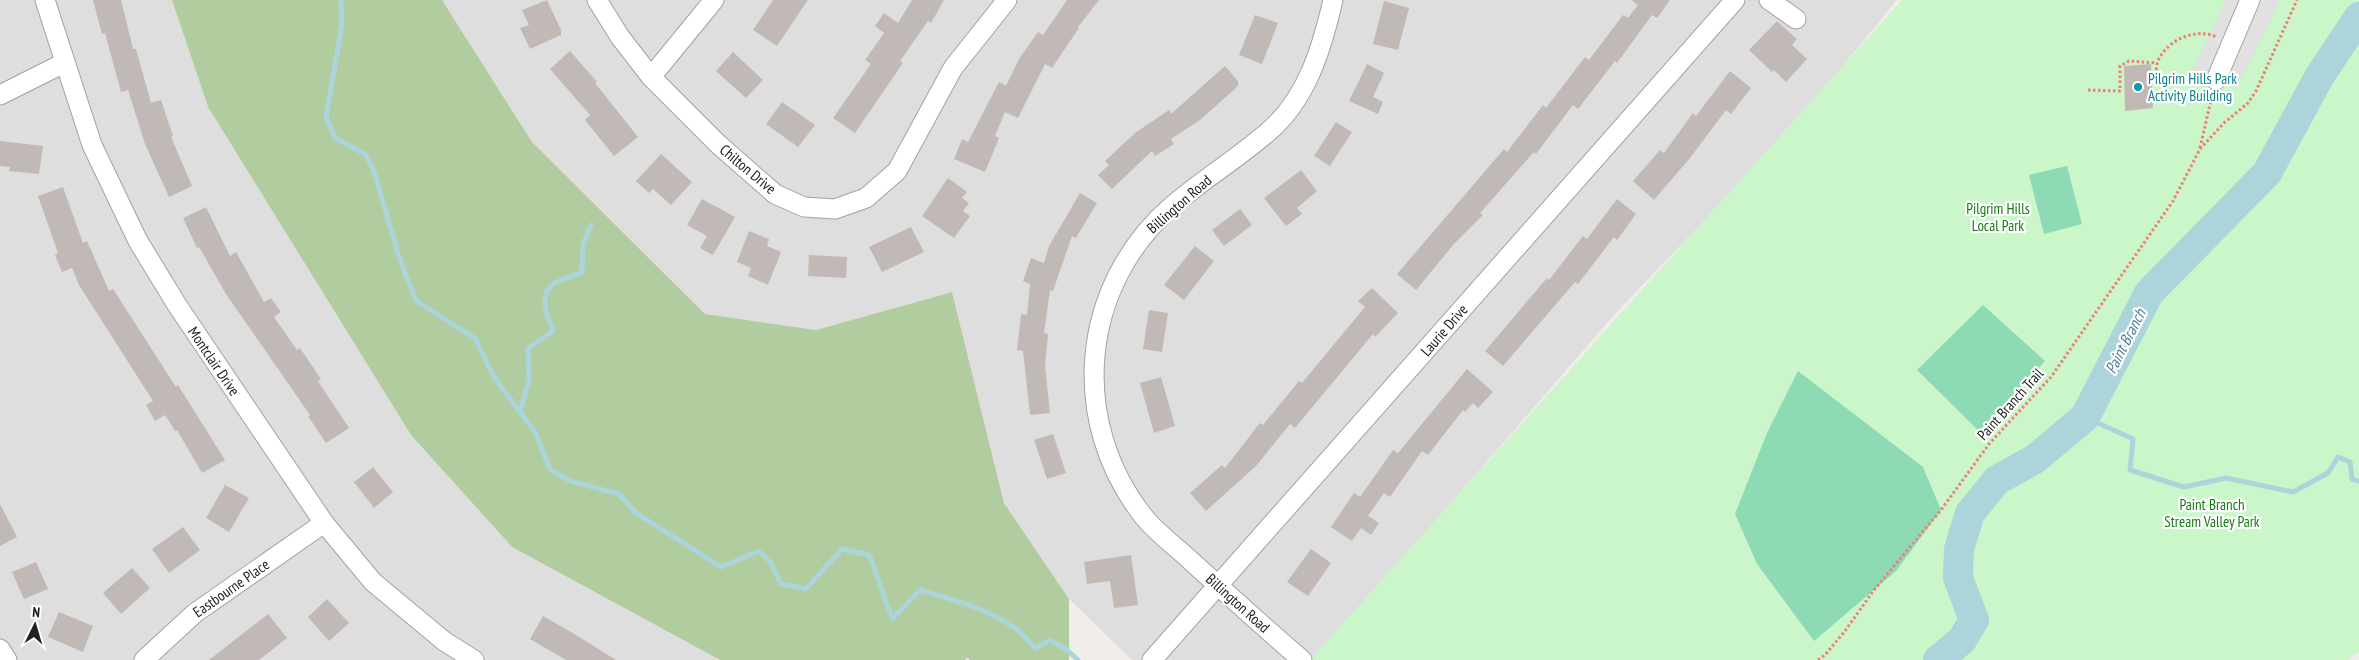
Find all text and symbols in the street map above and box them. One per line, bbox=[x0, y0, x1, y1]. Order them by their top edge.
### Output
place label: Pilgrim Hills Park Activity Building bbox=[2148, 69, 2237, 105]
marker: Pilgrim Hills Park Activity Building bbox=[2132, 81, 2144, 93]
street label: Chilton Drive bbox=[716, 140, 780, 198]
street label: Billington Road bbox=[1143, 171, 1215, 237]
park label: Pilgrim Hills Local Park bbox=[1966, 199, 2030, 235]
street label: Laurie Drive bbox=[1416, 300, 1472, 360]
water label: Paint Branch bbox=[2100, 305, 2150, 377]
street label: Montclair Drive bbox=[184, 323, 244, 399]
street label: Paint Branch Trail bbox=[1973, 364, 2048, 444]
park label: Paint Branch Stream Valley Park bbox=[2164, 495, 2260, 531]
street label: Eastbourne Place bbox=[189, 555, 273, 621]
street label: Billington Road bbox=[1202, 569, 1274, 637]
north arrow bbox=[10, 600, 60, 650]
text: N bbox=[32, 603, 41, 621]

